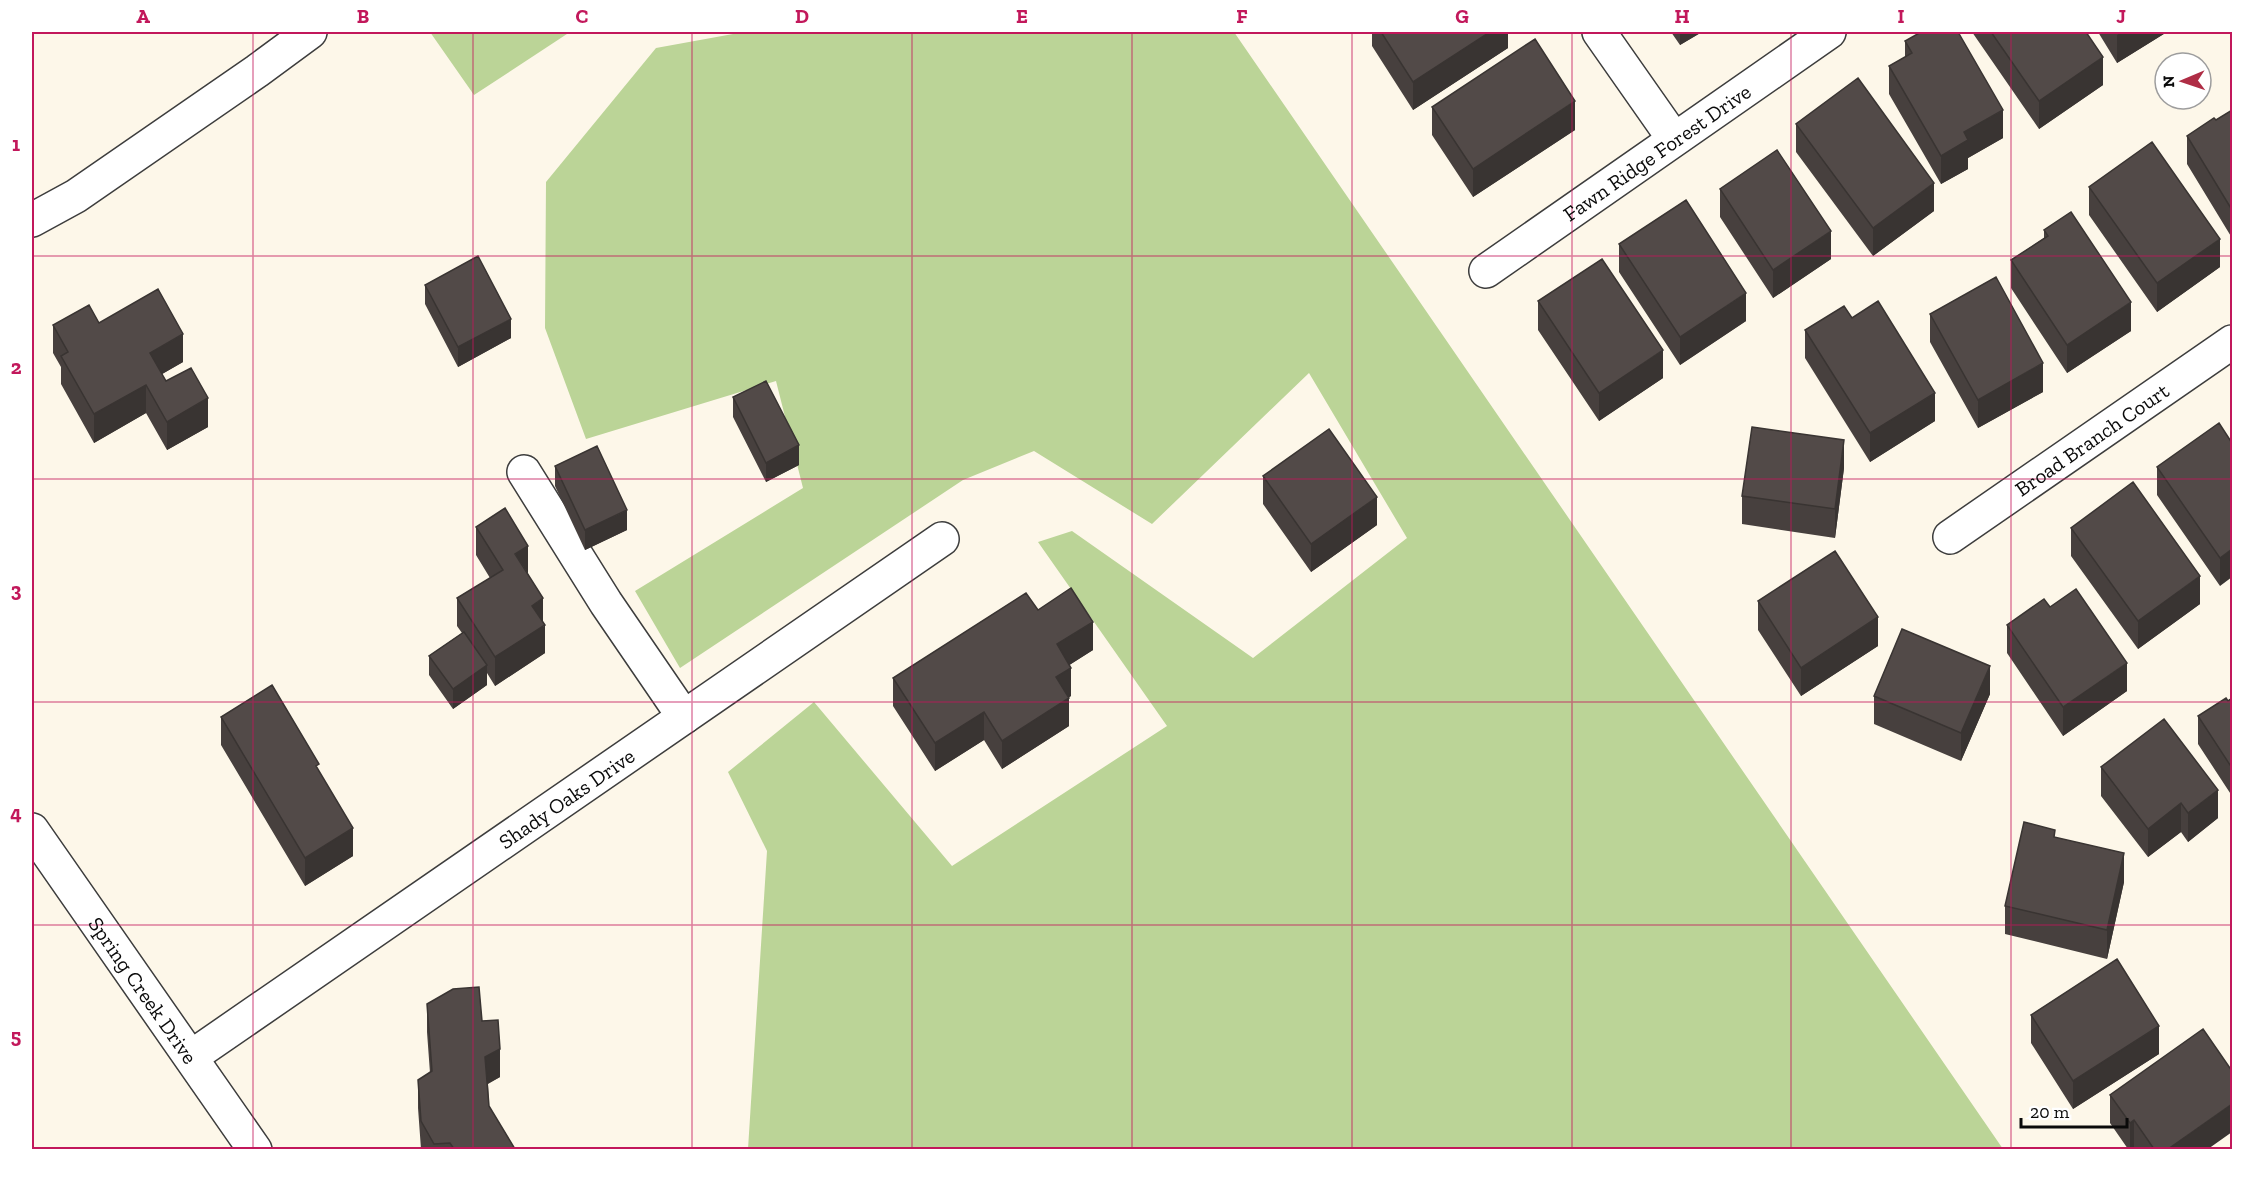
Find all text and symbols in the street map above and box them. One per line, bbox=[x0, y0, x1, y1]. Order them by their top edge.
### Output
text: A bbox=[136, 4, 150, 28]
text: B bbox=[357, 4, 369, 28]
text: C bbox=[576, 4, 589, 28]
text: D bbox=[795, 4, 809, 28]
text: E bbox=[1016, 4, 1028, 28]
text: F bbox=[1236, 4, 1248, 28]
text: G bbox=[1455, 4, 1469, 28]
text: H bbox=[1674, 4, 1690, 28]
text: I bbox=[1897, 4, 1905, 28]
text: J bbox=[2116, 4, 2126, 28]
north arrow bbox=[2153, 51, 2213, 111]
text: N bbox=[2159, 75, 2178, 88]
street label: Fawn Ridge Forest Drive bbox=[1558, 78, 1755, 226]
text: 1 bbox=[12, 132, 20, 156]
text: 2 bbox=[11, 355, 22, 379]
street label: Broad Branch Court bbox=[2010, 377, 2173, 501]
text: 3 bbox=[11, 578, 22, 602]
street label: Shady Oaks Drive bbox=[494, 743, 639, 854]
text: 4 bbox=[10, 801, 22, 825]
street label: Spring Creek Drive bbox=[84, 912, 203, 1068]
text: 5 bbox=[11, 1024, 21, 1048]
scale bar bbox=[2021, 1091, 2128, 1129]
text: 20 m bbox=[2030, 1101, 2070, 1123]

